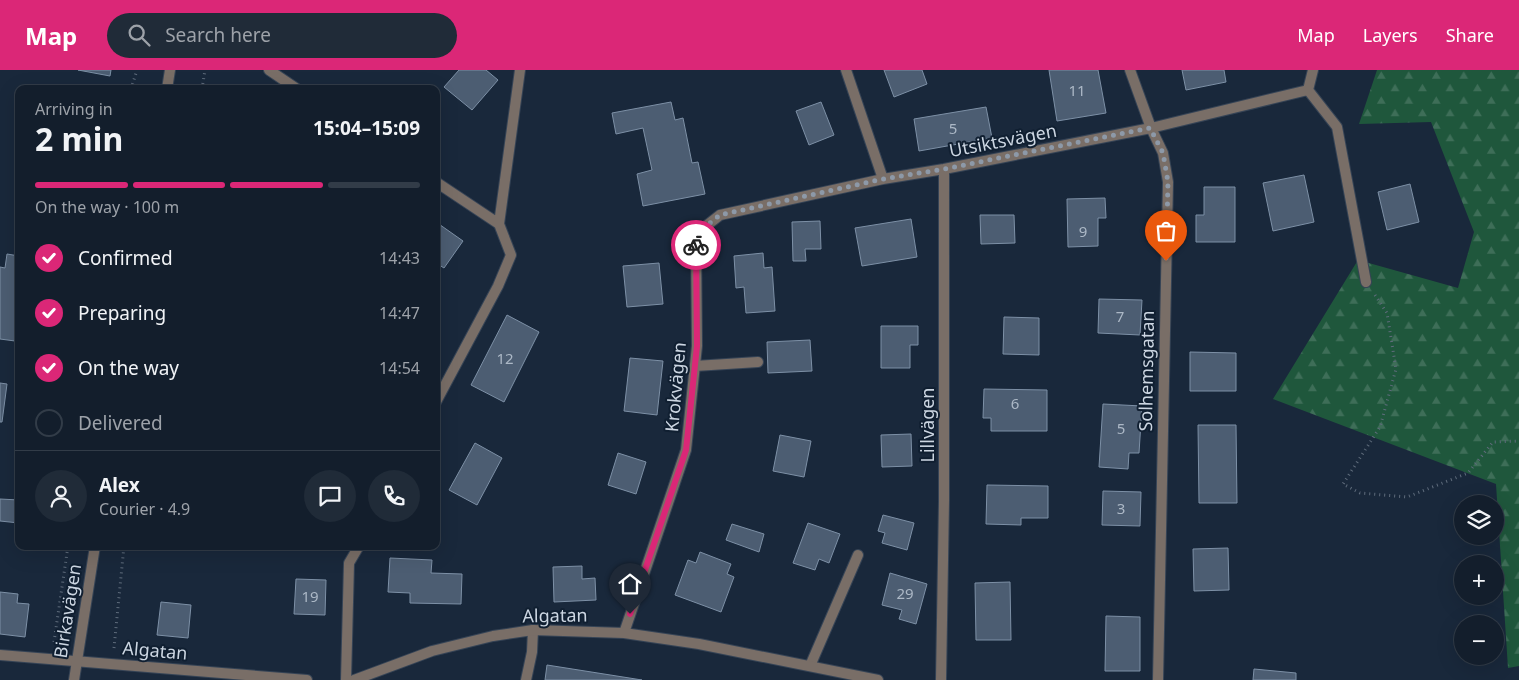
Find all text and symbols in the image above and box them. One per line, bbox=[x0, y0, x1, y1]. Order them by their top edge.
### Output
search box bbox=[107, 13, 457, 58]
text: Map bbox=[25, 19, 77, 52]
icon: search bbox=[125, 21, 153, 49]
text: Search here bbox=[165, 22, 271, 48]
text: Map bbox=[1297, 23, 1335, 47]
text: Layers bbox=[1363, 23, 1418, 47]
text: Share bbox=[1446, 23, 1494, 47]
house number: 11 bbox=[1068, 80, 1086, 100]
text: Arriving in bbox=[35, 98, 113, 120]
text: 15:04–15:09 bbox=[313, 115, 420, 141]
text: 2 min bbox=[35, 117, 123, 160]
street label: Utsiktsvägen bbox=[947, 118, 1059, 162]
house number: 5 bbox=[949, 118, 957, 138]
text: On the way · 100 m bbox=[35, 196, 179, 218]
pin bbox=[1145, 210, 1187, 261]
icon: bag bbox=[1152, 217, 1180, 245]
courier bbox=[671, 220, 721, 270]
house number: 9 bbox=[1079, 221, 1087, 241]
icon: bike bbox=[682, 231, 710, 259]
icon: check bbox=[35, 244, 63, 272]
text: Confirmed bbox=[78, 245, 173, 271]
text: 14:43 bbox=[379, 247, 420, 269]
icon: check bbox=[35, 299, 63, 327]
text: Preparing bbox=[78, 300, 166, 326]
text: 14:47 bbox=[379, 302, 420, 324]
house number: 7 bbox=[1116, 306, 1124, 326]
street label: Solhemsgatan bbox=[1133, 310, 1159, 432]
street label: Krokvägen bbox=[659, 341, 691, 433]
house number: 12 bbox=[496, 348, 514, 368]
icon: check bbox=[35, 354, 63, 382]
text: On the way bbox=[78, 355, 179, 381]
text: 14:54 bbox=[379, 357, 420, 379]
street label: Lillvägen bbox=[915, 388, 939, 462]
house number: 6 bbox=[1011, 393, 1019, 413]
text: Delivered bbox=[78, 410, 163, 436]
house number: 5 bbox=[1117, 418, 1125, 438]
button: person bbox=[35, 470, 87, 522]
button: chat bbox=[304, 470, 356, 522]
button: phone bbox=[368, 470, 420, 522]
text: Alex bbox=[99, 472, 140, 498]
map controls bbox=[1454, 495, 1504, 665]
button: layers bbox=[1454, 495, 1504, 545]
text: Courier · 4.9 bbox=[99, 498, 190, 520]
house number: 3 bbox=[1117, 498, 1125, 518]
button: + bbox=[1454, 555, 1504, 605]
street label: Birkavägen bbox=[48, 562, 86, 660]
pin bbox=[609, 563, 651, 614]
icon: home bbox=[616, 570, 644, 598]
house number: 29 bbox=[896, 583, 914, 603]
house number: 19 bbox=[301, 586, 319, 606]
street label: Algatan bbox=[522, 602, 588, 628]
button: − bbox=[1454, 615, 1504, 665]
street label: Algatan bbox=[122, 635, 189, 665]

